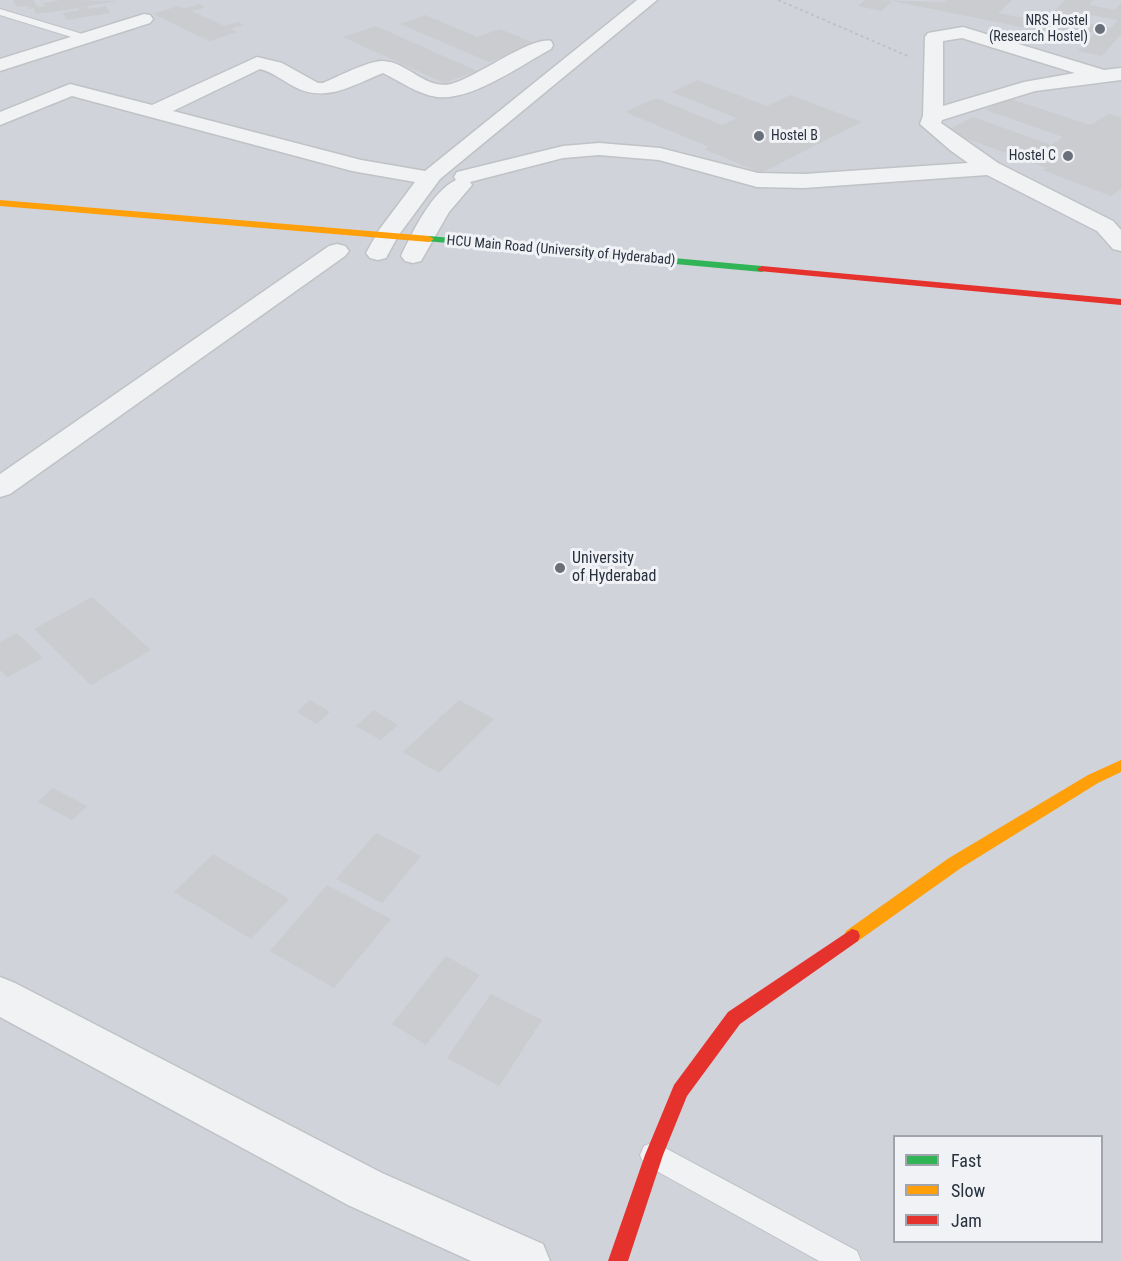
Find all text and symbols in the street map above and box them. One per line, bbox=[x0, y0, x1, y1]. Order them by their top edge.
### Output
place label: NRS Hostel (Research Hostel) bbox=[989, 13, 1088, 46]
marker: NRS Hostel (Research Hostel) bbox=[1093, 22, 1107, 36]
place label: Hostel B bbox=[771, 128, 818, 144]
marker: Hostel B bbox=[752, 129, 766, 143]
place label: Hostel C bbox=[1009, 148, 1056, 164]
marker: Hostel C bbox=[1061, 149, 1075, 163]
street label: HCU Main Road (University of Hyderabad) bbox=[446, 233, 676, 269]
place label: University of Hyderabad bbox=[572, 549, 656, 587]
marker: University of Hyderabad bbox=[553, 561, 567, 575]
legend bbox=[893, 1135, 1103, 1243]
text: Fast bbox=[951, 1150, 982, 1171]
text: Slow bbox=[951, 1180, 985, 1201]
text: Jam bbox=[951, 1210, 982, 1231]

